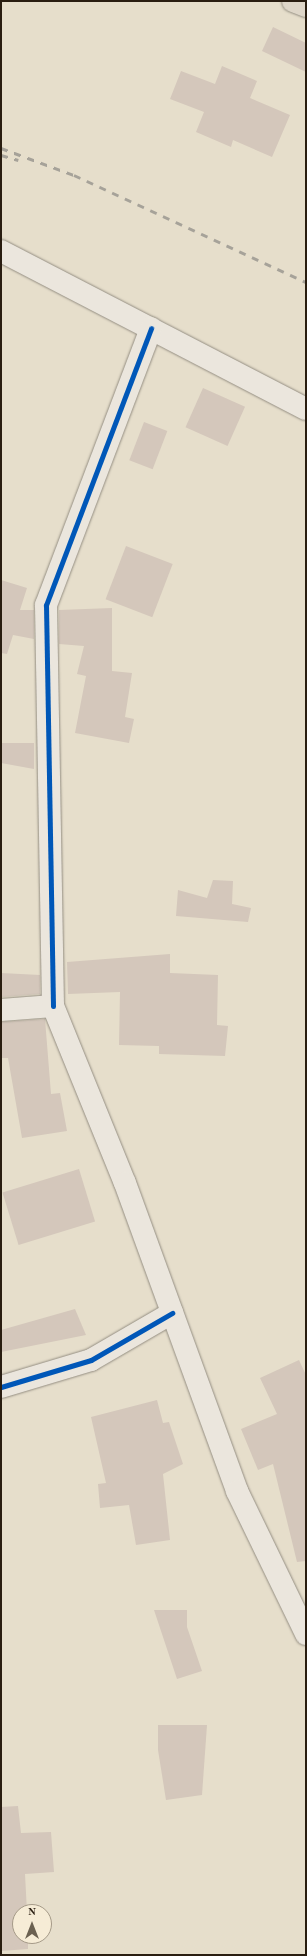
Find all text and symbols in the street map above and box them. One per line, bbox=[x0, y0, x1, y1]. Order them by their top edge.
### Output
north arrow bbox=[12, 1904, 52, 1944]
text: N bbox=[28, 1907, 36, 1918]

